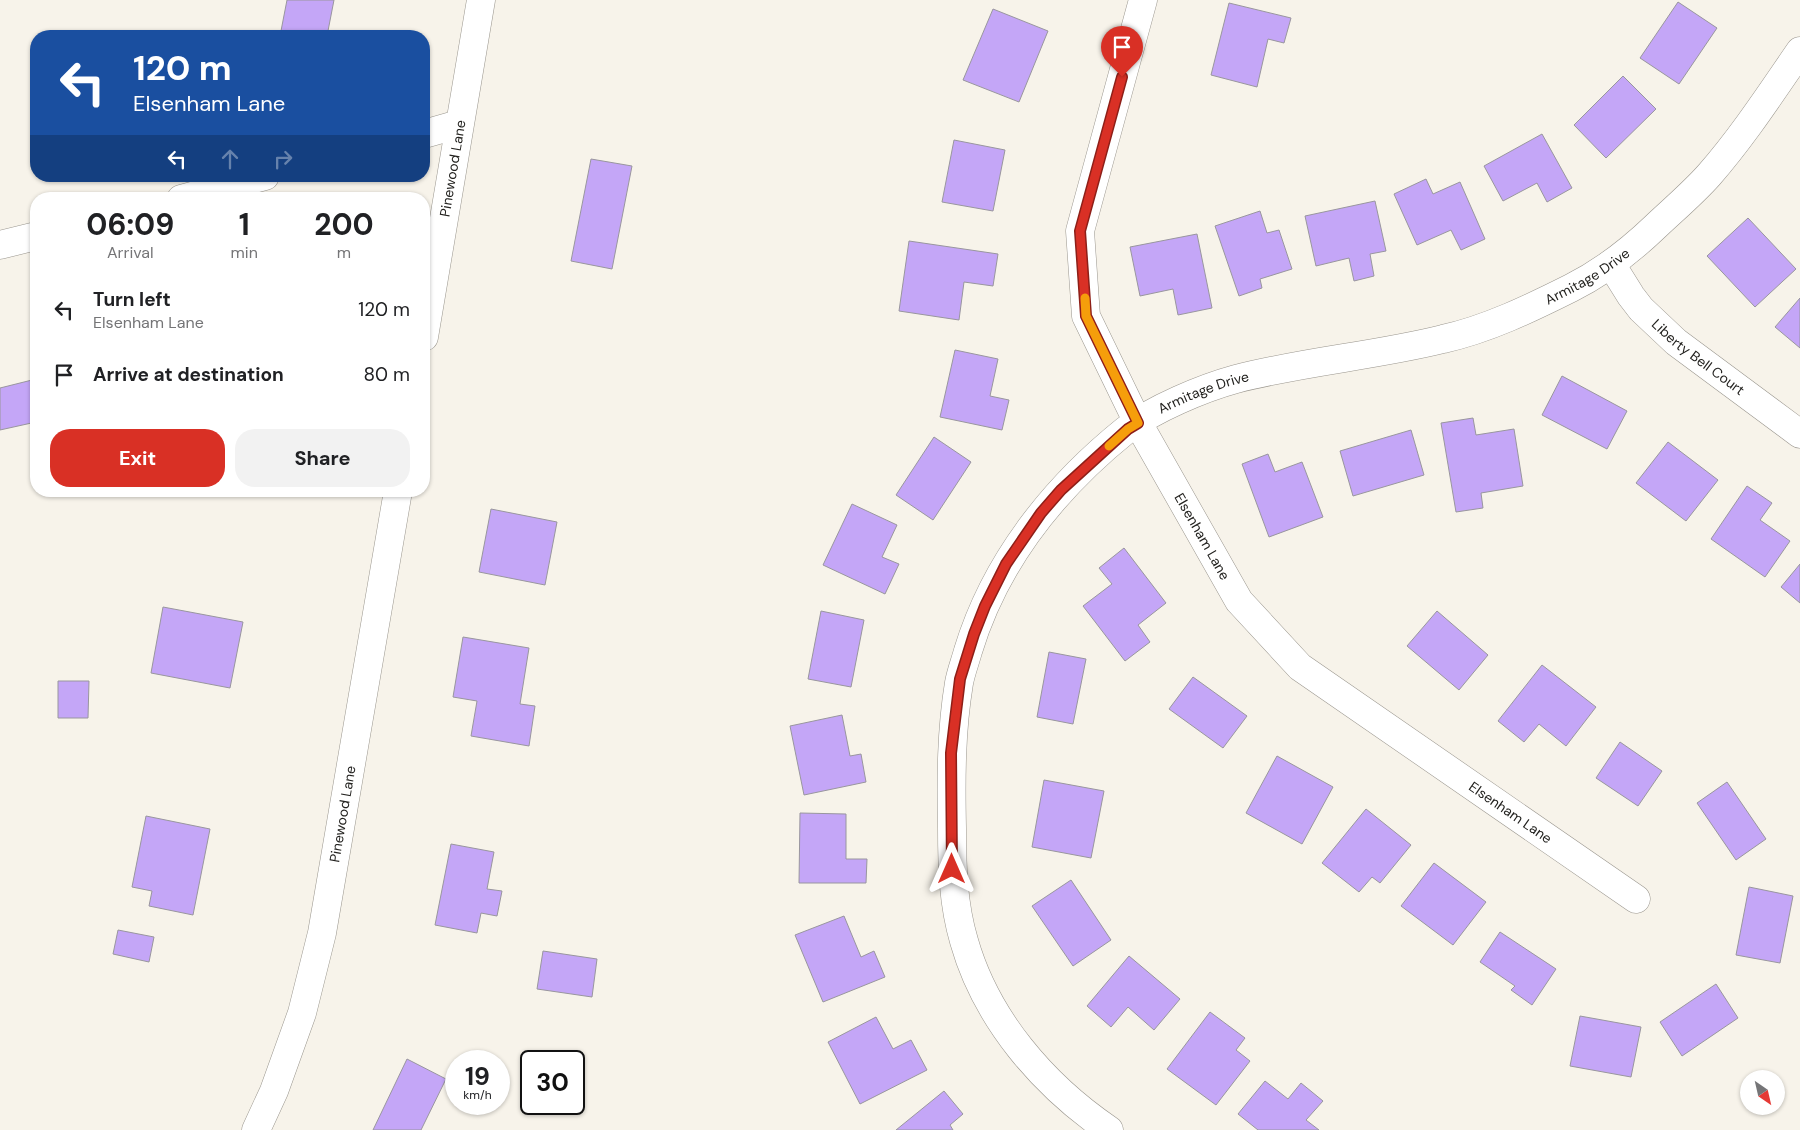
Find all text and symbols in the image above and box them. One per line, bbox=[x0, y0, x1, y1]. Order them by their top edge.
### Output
pin bbox=[1101, 26, 1143, 77]
icon: arrive bbox=[1108, 33, 1136, 61]
text: 120 m bbox=[133, 45, 232, 91]
icon: left bbox=[50, 50, 115, 115]
text: Elsenham Lane bbox=[133, 89, 285, 118]
street label: Pinewood Lane bbox=[435, 119, 470, 218]
icon: left bbox=[163, 145, 191, 173]
icon: ahead bbox=[216, 145, 244, 173]
icon: right bbox=[269, 145, 297, 173]
text: 06:09 bbox=[86, 205, 174, 244]
text: 1 bbox=[239, 205, 250, 244]
text: 200 bbox=[314, 205, 374, 244]
text: Arrival bbox=[107, 242, 154, 263]
text: min bbox=[231, 242, 258, 263]
text: m bbox=[337, 242, 351, 263]
street label: Armitage Drive bbox=[1542, 244, 1633, 309]
text: Turn left bbox=[93, 287, 171, 312]
icon: left bbox=[50, 296, 78, 324]
text: 120 m bbox=[358, 297, 410, 322]
text: Elsenham Lane bbox=[93, 312, 204, 333]
street label: Liberty Bell Court bbox=[1648, 315, 1748, 399]
icon: arrive bbox=[50, 361, 78, 389]
text: Arrive at destination bbox=[93, 362, 284, 387]
text: 80 m bbox=[363, 362, 410, 387]
street label: Armitage Drive bbox=[1155, 367, 1251, 418]
button: Exit bbox=[50, 429, 225, 487]
button: Share bbox=[235, 429, 410, 487]
street label: Elsenham Lane bbox=[1171, 490, 1234, 583]
street label: Pinewood Lane bbox=[325, 764, 360, 864]
street label: Elsenham Lane bbox=[1466, 777, 1556, 847]
position arrow bbox=[925, 842, 977, 894]
speed limit sign: 30 bbox=[520, 1050, 585, 1115]
text: 19 bbox=[465, 1060, 490, 1093]
north arrow bbox=[1740, 1070, 1785, 1115]
map controls bbox=[1740, 1070, 1785, 1115]
text: km/h bbox=[463, 1087, 492, 1103]

